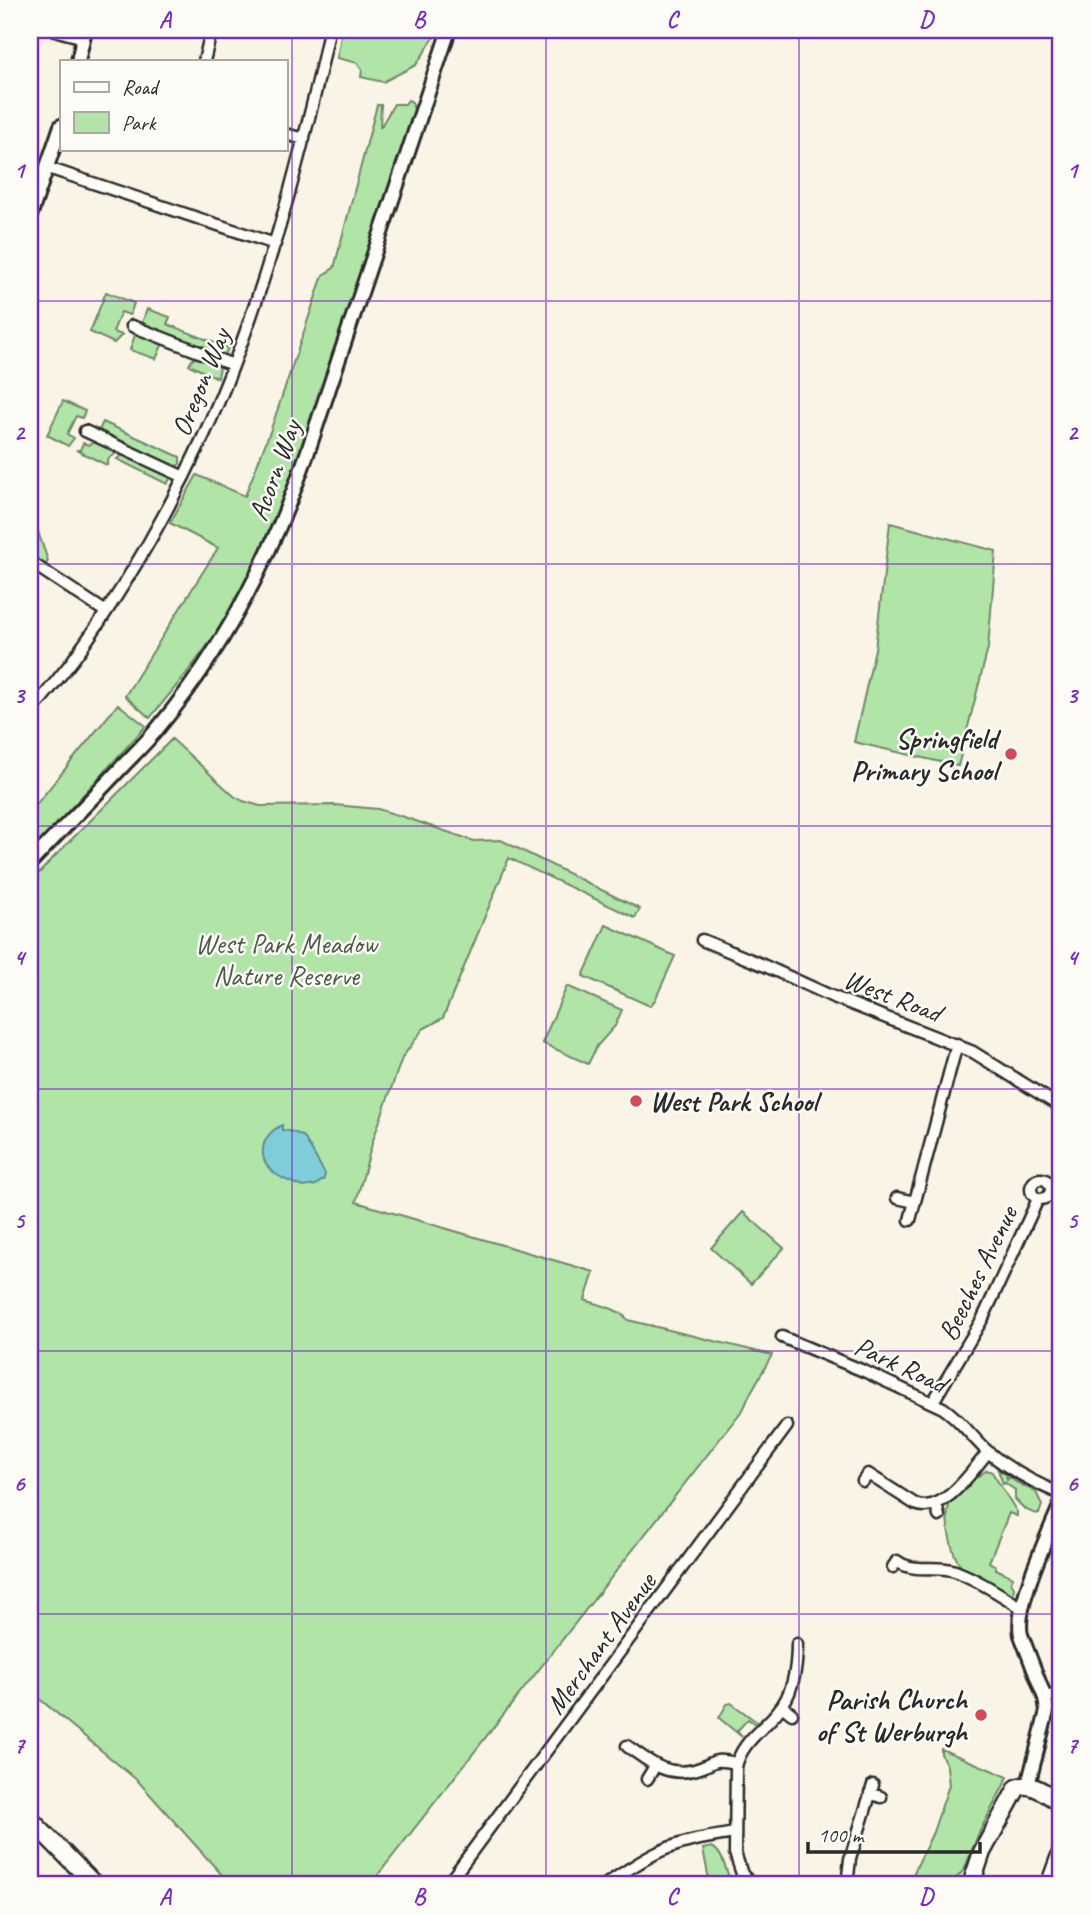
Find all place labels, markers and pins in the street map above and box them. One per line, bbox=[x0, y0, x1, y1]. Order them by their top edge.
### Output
place label: Springfield Primary School bbox=[851, 721, 1003, 788]
marker: Springfield Primary School bbox=[1003, 746, 1019, 762]
place label: West Park School bbox=[650, 1084, 823, 1119]
marker: West Park School bbox=[628, 1093, 644, 1109]
place label: Parish Church of St Werburgh bbox=[816, 1682, 969, 1749]
marker: Parish Church of St Werburgh bbox=[973, 1707, 989, 1723]

